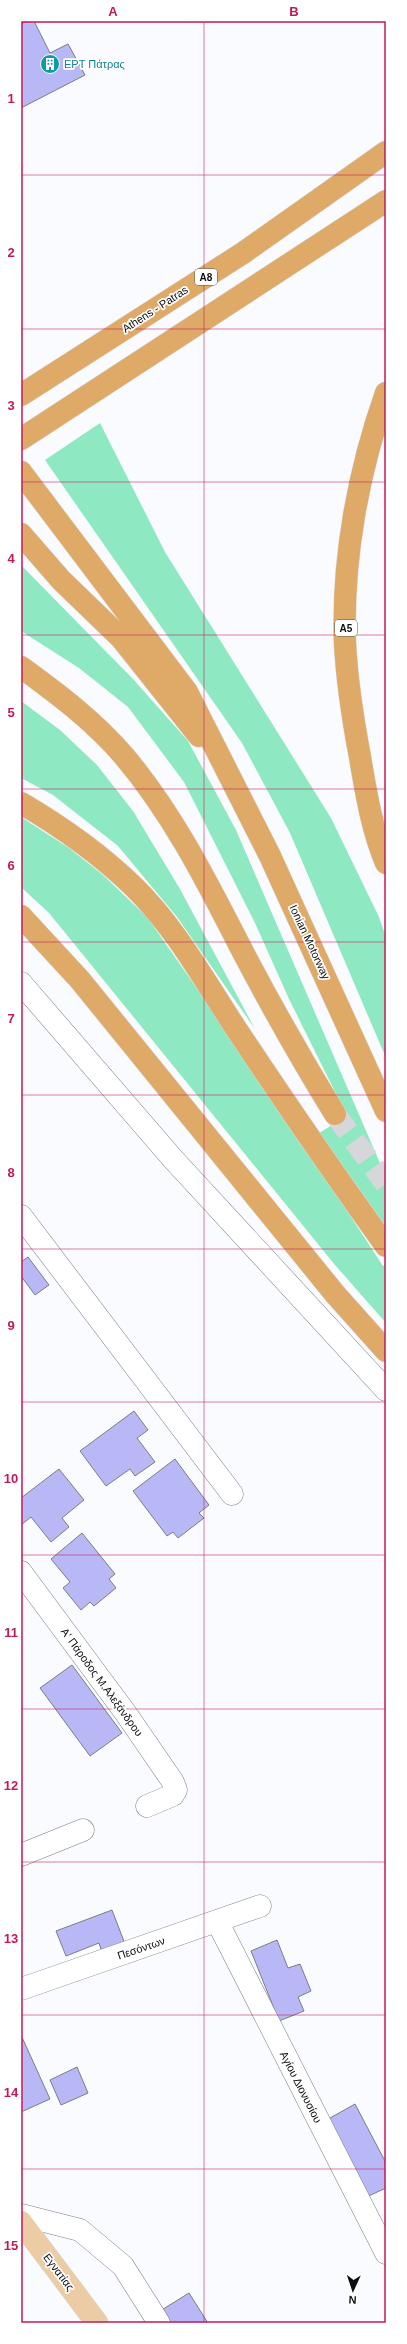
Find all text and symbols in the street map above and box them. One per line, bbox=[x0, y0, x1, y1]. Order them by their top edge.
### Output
text: A bbox=[108, 4, 118, 19]
text: B bbox=[289, 4, 299, 19]
building icon: ΕΡΤ Πάτρας bbox=[39, 53, 61, 75]
place label: ΕΡΤ Πάτρας bbox=[64, 58, 125, 70]
text: 1 bbox=[7, 91, 15, 106]
text: 2 bbox=[7, 245, 15, 260]
road number: Α8 bbox=[195, 269, 217, 285]
street label: Athens - Patras bbox=[120, 283, 190, 335]
text: 3 bbox=[7, 398, 15, 413]
text: 4 bbox=[7, 551, 15, 566]
road number: Α5 bbox=[335, 620, 357, 636]
text: 5 bbox=[7, 705, 15, 720]
text: 6 bbox=[7, 858, 15, 873]
street label: Ionian Motorway bbox=[288, 903, 333, 982]
text: 7 bbox=[7, 1011, 15, 1026]
text: 8 bbox=[7, 1165, 15, 1180]
text: 9 bbox=[7, 1318, 15, 1333]
text: 10 bbox=[4, 1471, 18, 1486]
text: 11 bbox=[4, 1625, 18, 1640]
street label: Α' Πάροδος Μ.Αλεξάνδρου bbox=[59, 1626, 145, 1738]
text: 12 bbox=[4, 1778, 18, 1793]
text: 13 bbox=[4, 1931, 18, 1946]
street label: Πεσόντων bbox=[116, 1934, 167, 1962]
street label: Αγίου Διονυσίου bbox=[278, 2049, 324, 2125]
text: 14 bbox=[4, 2085, 19, 2100]
text: 15 bbox=[4, 2238, 18, 2253]
street label: Εγνατίας bbox=[41, 2251, 77, 2293]
north arrow bbox=[333, 2270, 373, 2310]
text: N bbox=[348, 2294, 357, 2306]

